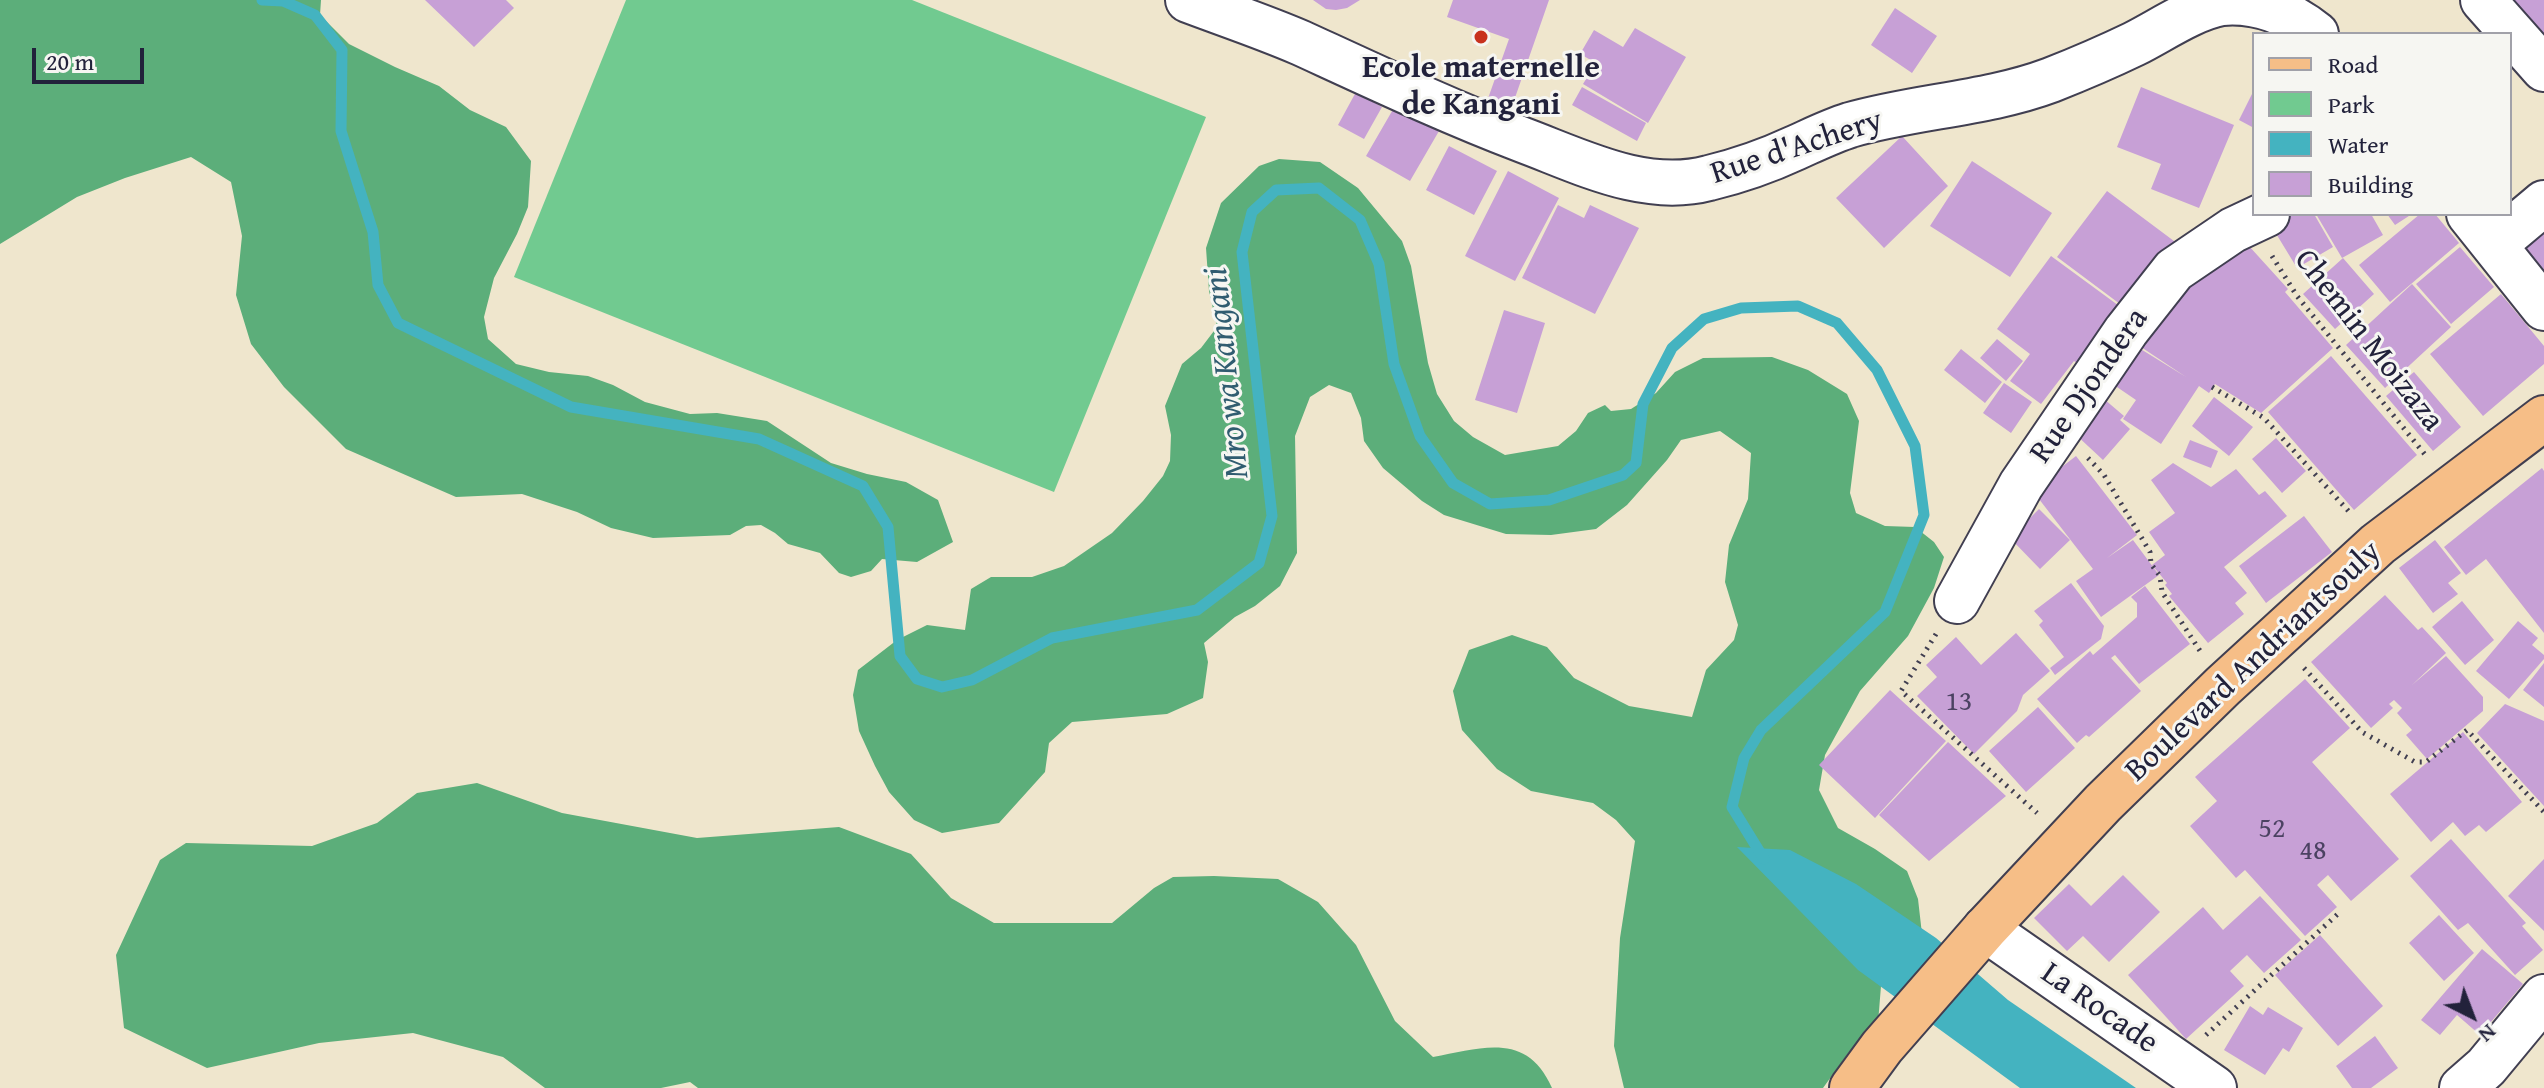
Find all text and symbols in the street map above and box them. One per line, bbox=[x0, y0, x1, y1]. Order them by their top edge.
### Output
marker: Ecole maternelle de Kangani bbox=[1472, 28, 1490, 46]
scale bar bbox=[36, 32, 148, 82]
legend bbox=[2252, 32, 2512, 216]
text: 20 m bbox=[46, 44, 94, 79]
text: Road bbox=[2328, 47, 2378, 82]
place label: Ecole maternelle de Kangani bbox=[1362, 50, 1600, 125]
text: Park bbox=[2328, 87, 2374, 122]
street label: Rue d'Achery bbox=[1706, 102, 1888, 194]
text: Water bbox=[2328, 127, 2388, 162]
text: Building bbox=[2328, 167, 2413, 202]
street label: Chemin Moizaza bbox=[2285, 242, 2451, 440]
water label: Mro wa Kangani bbox=[1197, 265, 1259, 481]
street label: Rue Djondera bbox=[2023, 301, 2157, 471]
street label: Boulevard Andriantsouly bbox=[2118, 534, 2390, 790]
house number: 13 bbox=[1946, 686, 1972, 720]
house number: 52 bbox=[2259, 813, 2285, 847]
house number: 48 bbox=[2300, 835, 2326, 869]
street label: La Rocade bbox=[2033, 955, 2165, 1063]
north arrow bbox=[2432, 976, 2512, 1056]
text: N bbox=[2472, 1017, 2504, 1051]

